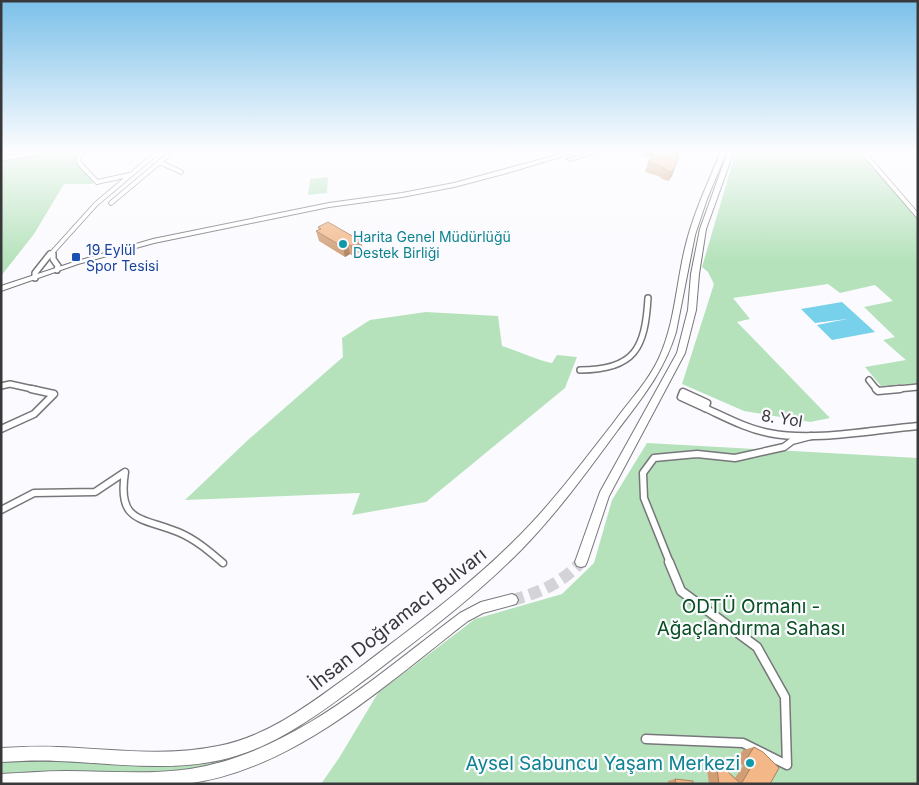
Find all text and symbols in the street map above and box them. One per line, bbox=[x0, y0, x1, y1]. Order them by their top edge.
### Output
place label: Harita Genel Müdürlüğü Destek Birliği bbox=[353, 228, 511, 261]
marker: Harita Genel Müdürlüğü Destek Birliği bbox=[337, 238, 349, 250]
place label: 19 Eylül Spor Tesisi bbox=[86, 241, 159, 274]
marker: 19 Eylül Spor Tesisi bbox=[70, 251, 82, 263]
street label: 8. Yol bbox=[760, 405, 804, 431]
street label: İhsan Doğramacı Bulvarı bbox=[305, 543, 491, 695]
park label: ODTÜ Ormanı - Ağaçlandırma Sahası bbox=[657, 595, 845, 640]
place label: Aysel Sabuncu Yaşam Merkezi bbox=[466, 752, 740, 775]
marker: Aysel Sabuncu Yaşam Merkezi bbox=[744, 757, 756, 769]

